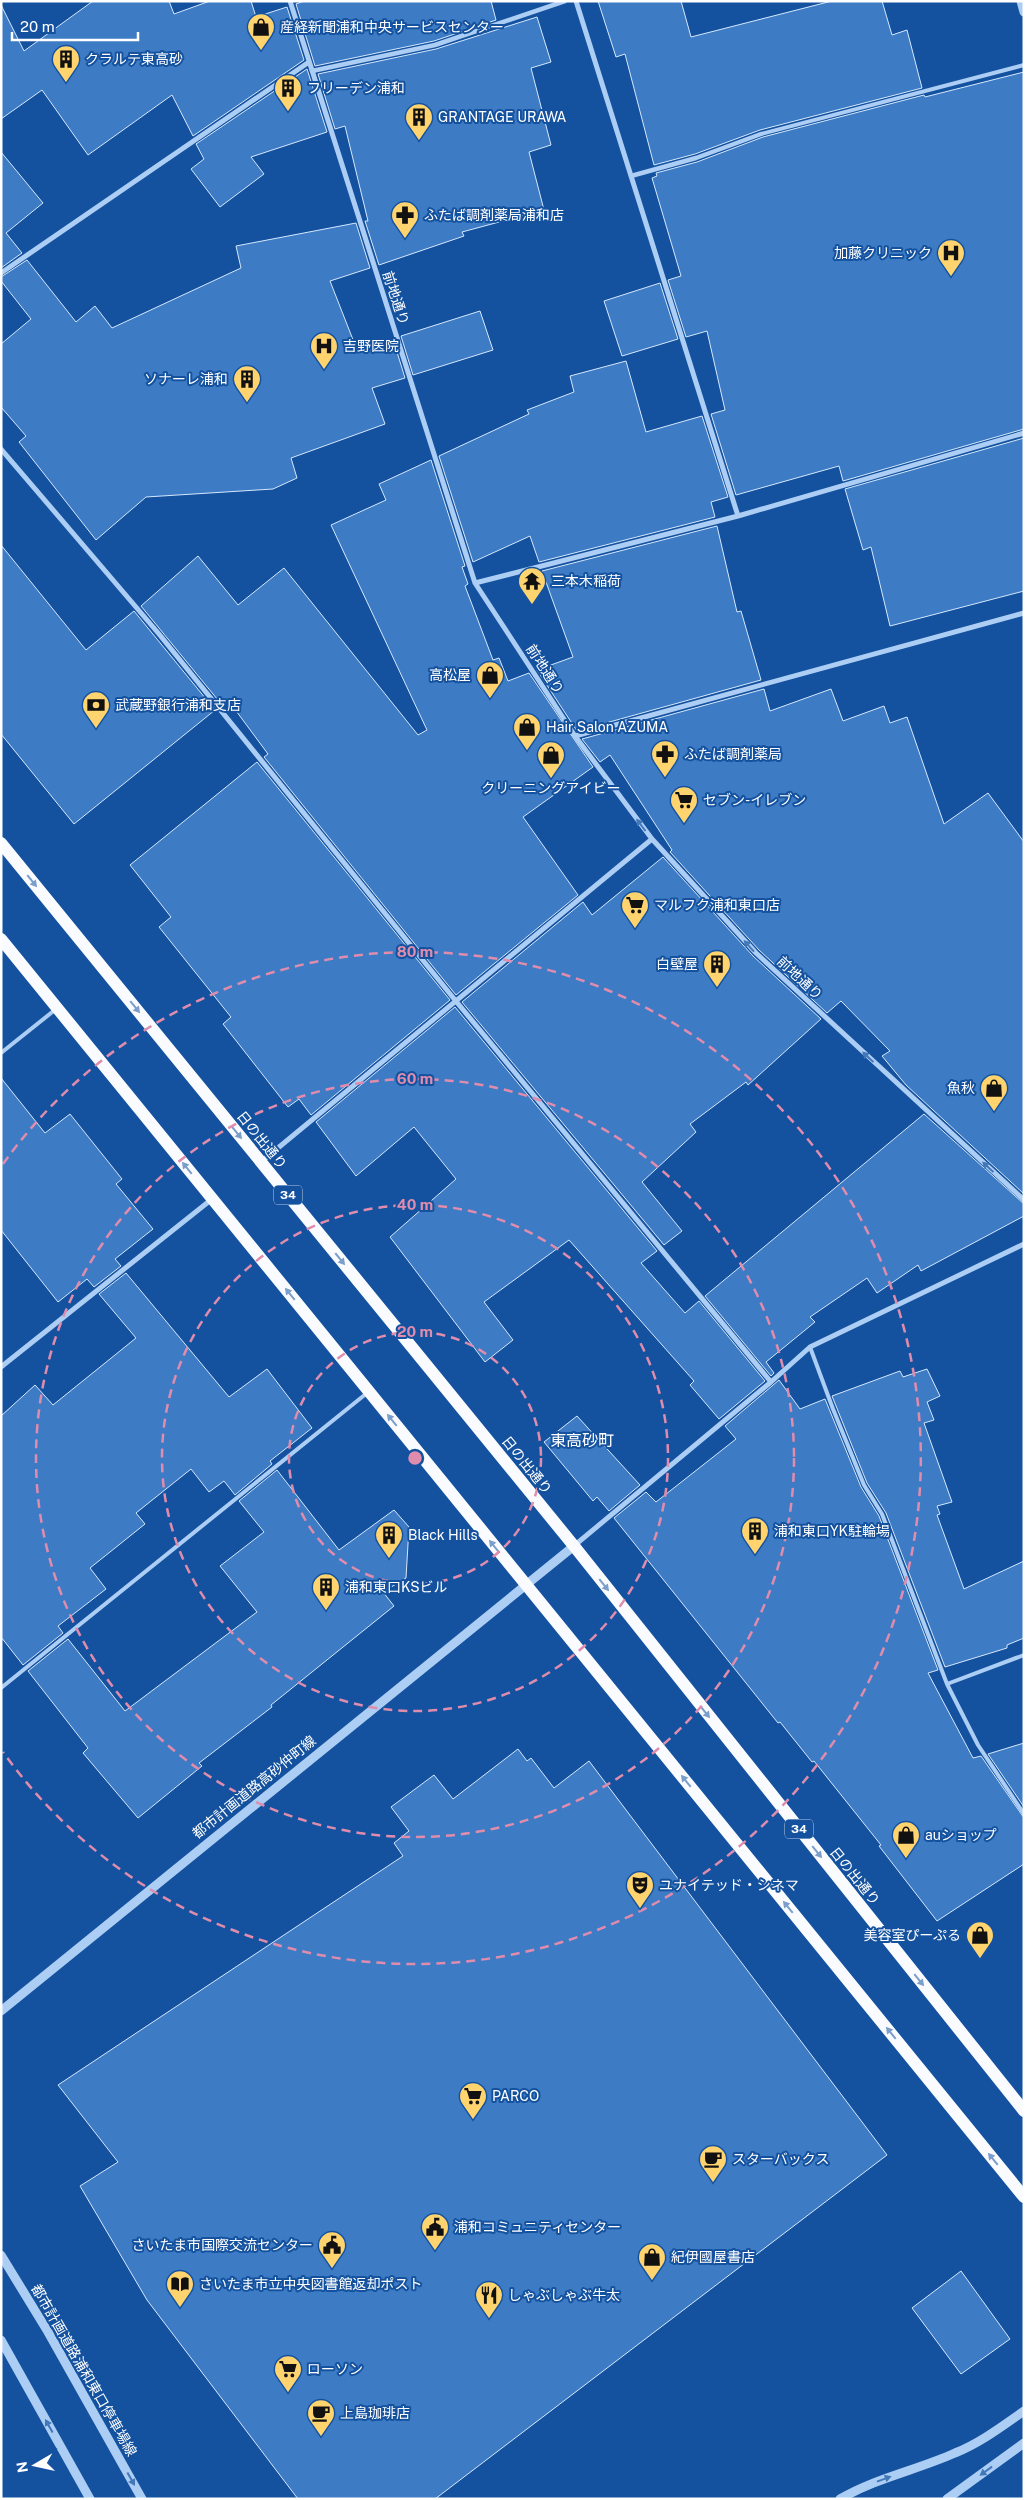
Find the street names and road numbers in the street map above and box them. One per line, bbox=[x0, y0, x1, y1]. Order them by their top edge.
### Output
street label: 前地通り bbox=[380, 269, 412, 327]
street label: 前地通り bbox=[523, 641, 567, 697]
street label: 前地通り bbox=[774, 953, 826, 1003]
street label: 日の出通り bbox=[234, 1108, 290, 1172]
road number: 34 bbox=[274, 1186, 302, 1204]
street label: 日の出通り bbox=[499, 1433, 555, 1497]
street label: 都市計画道路高砂仲町線 bbox=[189, 1732, 319, 1842]
road number: 34 bbox=[785, 1820, 813, 1838]
street label: 日の出通り bbox=[827, 1844, 883, 1908]
street label: 都市計画道路浦和東口停車場線 bbox=[28, 2281, 140, 2459]

